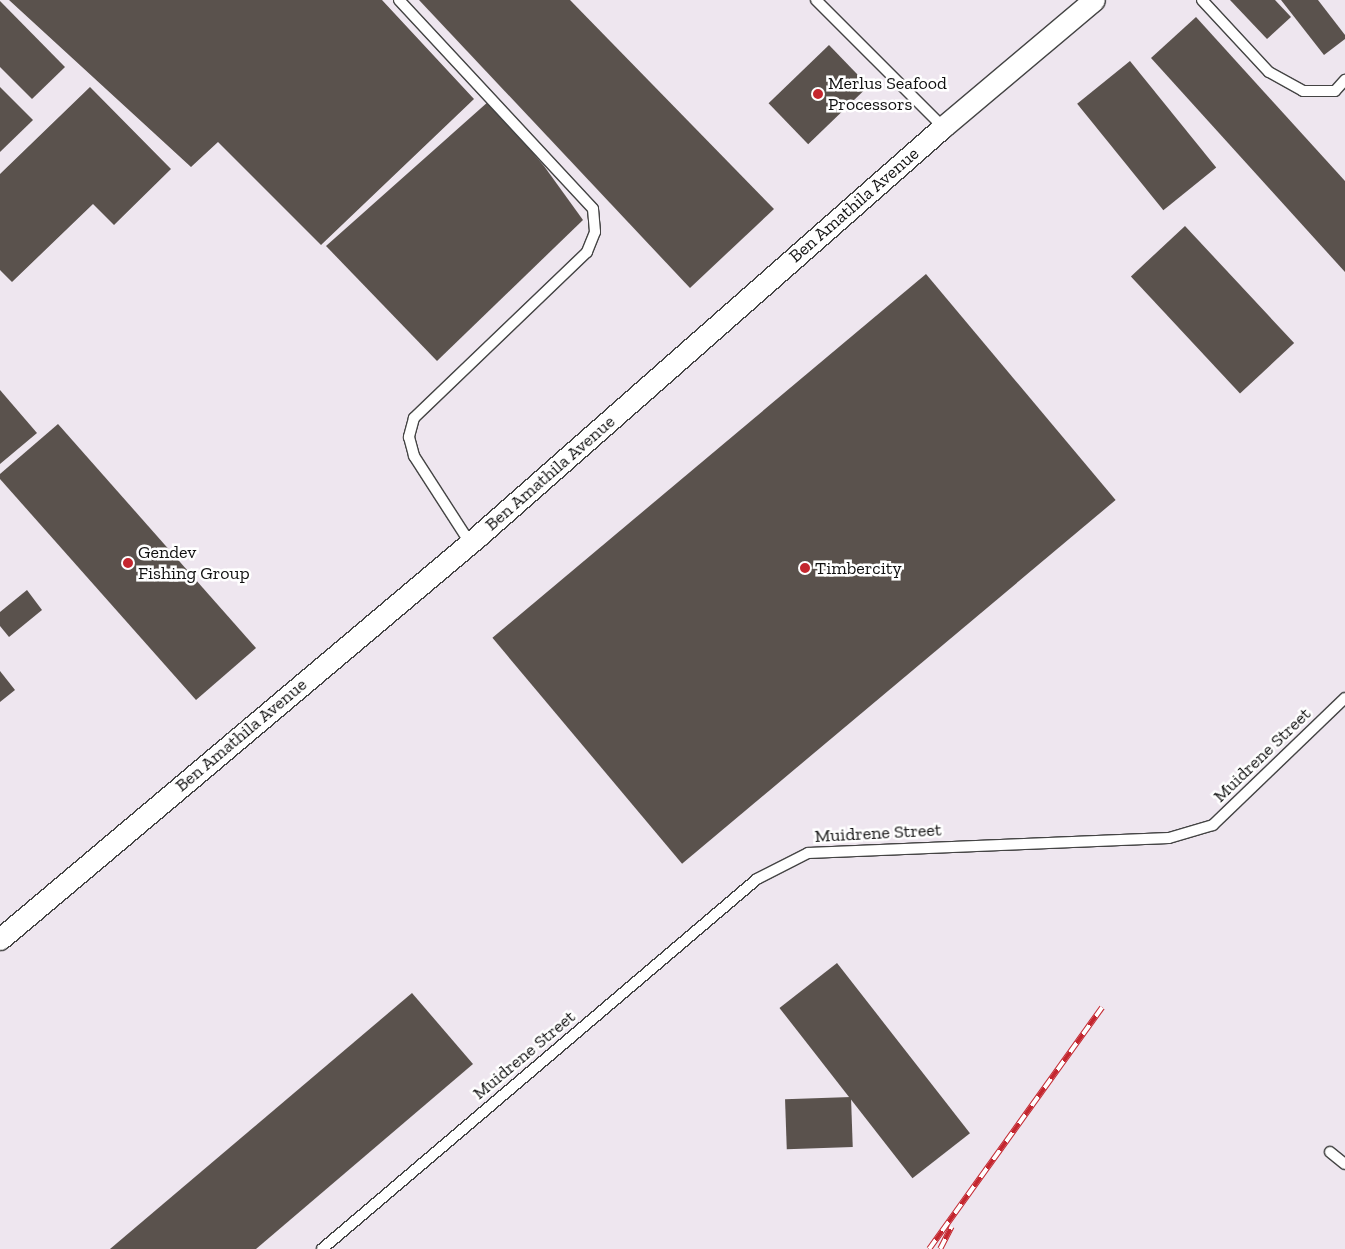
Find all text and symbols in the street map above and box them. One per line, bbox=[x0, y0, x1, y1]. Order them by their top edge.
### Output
place label: Merlus Seafood Processors bbox=[828, 73, 947, 116]
marker: Merlus Seafood Processors bbox=[812, 88, 824, 100]
street label: Ben Amathila Avenue bbox=[784, 142, 924, 268]
street label: Ben Amathila Avenue bbox=[480, 410, 620, 536]
place label: Gendev Fishing Group bbox=[138, 542, 250, 584]
marker: Gendev Fishing Group bbox=[122, 557, 134, 569]
place label: Timbercity bbox=[815, 557, 902, 579]
marker: Timbercity bbox=[799, 562, 811, 574]
street label: Ben Amathila Avenue bbox=[170, 673, 312, 797]
street label: Muidrene Street bbox=[1209, 703, 1315, 807]
street label: Muidrene Street bbox=[814, 819, 942, 847]
street label: Muidrene Street bbox=[468, 1006, 580, 1104]

